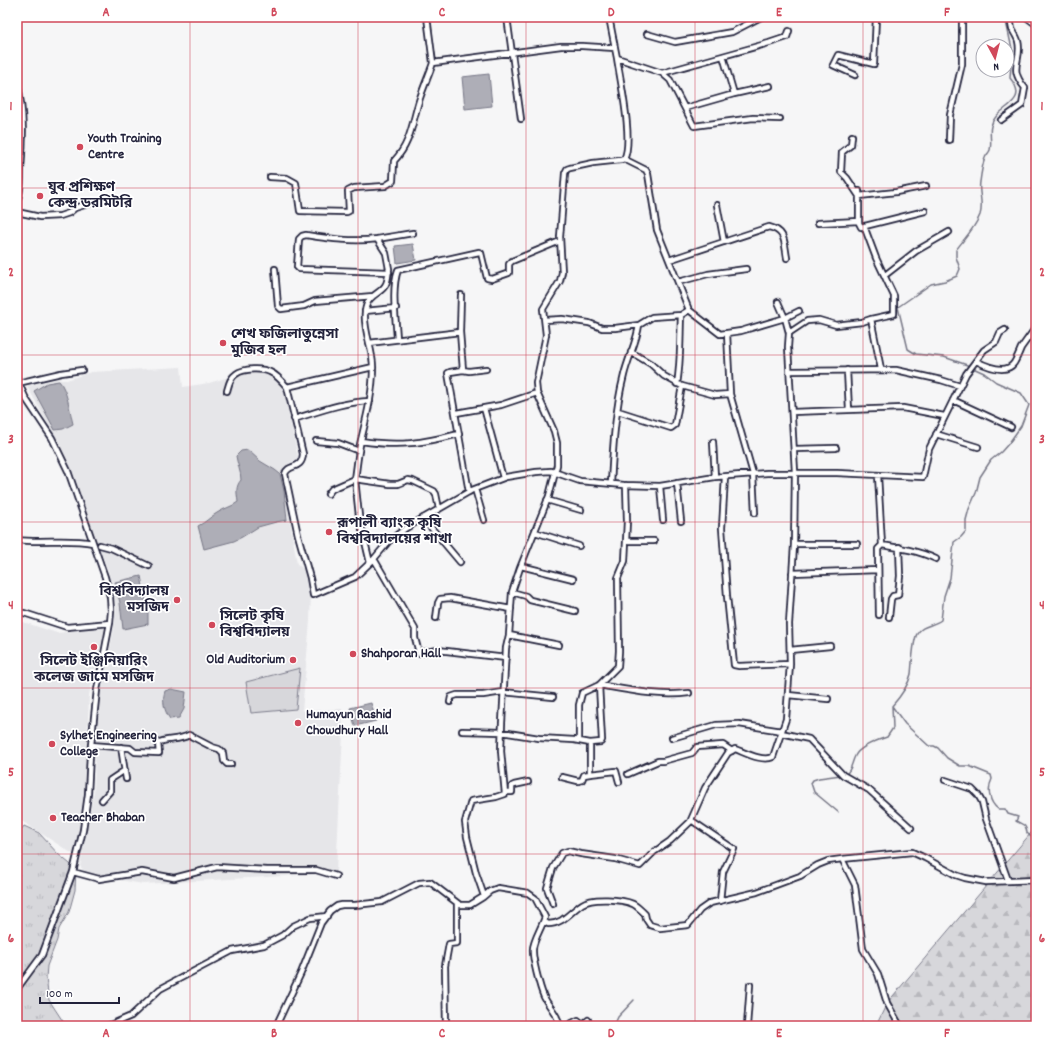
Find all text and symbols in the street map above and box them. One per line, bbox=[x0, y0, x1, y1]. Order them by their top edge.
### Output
text: A bbox=[102, 4, 110, 23]
text: B bbox=[271, 4, 277, 23]
text: C bbox=[439, 4, 446, 23]
text: D bbox=[608, 4, 615, 23]
text: E bbox=[776, 4, 783, 23]
text: F bbox=[944, 4, 950, 23]
north arrow bbox=[975, 38, 1015, 78]
text: N bbox=[992, 58, 1000, 74]
text: 1 bbox=[10, 98, 13, 117]
text: 1 bbox=[1041, 98, 1044, 117]
place label: Youth Training Centre bbox=[87, 129, 162, 165]
marker: Youth Training Centre bbox=[75, 142, 85, 152]
place label: যুব প্রশিক্ষণ কেন্দ্র ডরমিটরি bbox=[47, 178, 133, 214]
marker: যুব প্রশিক্ষণ কেন্দ্র ডরমিটরি bbox=[35, 191, 45, 201]
text: 2 bbox=[8, 264, 14, 283]
text: 2 bbox=[1039, 264, 1045, 283]
place label: শেখ ফজিলাতুন্নেসা মুজিব হল bbox=[230, 325, 339, 361]
marker: শেখ ফজিলাতুন্নেসা মুজিব হল bbox=[218, 338, 228, 348]
text: 3 bbox=[8, 431, 14, 450]
text: 3 bbox=[1039, 431, 1045, 450]
place label: রূপালী ব্যাংক কৃষি বিশ্ববিদ্যালয়ের শাখা bbox=[336, 514, 453, 550]
marker: রূপালী ব্যাংক কৃষি বিশ্ববিদ্যালয়ের শাখা bbox=[324, 527, 334, 537]
place label: বিশ্ববিদ্যালয় মসজিদ bbox=[98, 582, 170, 618]
marker: বিশ্ববিদ্যালয় মসজিদ bbox=[172, 595, 182, 605]
text: 4 bbox=[8, 597, 14, 616]
text: 4 bbox=[1039, 597, 1045, 616]
place label: সিলেট কৃষি বিশ্ববিদ্যালয় bbox=[219, 607, 290, 643]
marker: সিলেট কৃষি বিশ্ববিদ্যালয় bbox=[207, 620, 217, 630]
marker: সিলেট ইঞ্জিনিয়ারিং কলেজ জামে মসজিদ bbox=[89, 642, 99, 652]
place label: Shahporan Hall bbox=[361, 644, 442, 664]
marker: Shahporan Hall bbox=[348, 649, 358, 659]
place label: Old Auditorium bbox=[206, 650, 285, 670]
place label: সিলেট ইঞ্জিনিয়ারিং কলেজ জামে মসজিদ bbox=[33, 652, 155, 688]
marker: Old Auditorium bbox=[288, 655, 298, 665]
place label: Humayun Rashid Chowdhury Hall bbox=[306, 705, 392, 741]
marker: Humayun Rashid Chowdhury Hall bbox=[293, 718, 303, 728]
place label: Sylhet Engineering College bbox=[60, 726, 157, 762]
marker: Sylhet Engineering College bbox=[47, 739, 57, 749]
text: 5 bbox=[8, 764, 14, 783]
text: 5 bbox=[1039, 764, 1045, 783]
place label: Teacher Bhaban bbox=[61, 808, 145, 828]
marker: Teacher Bhaban bbox=[48, 813, 58, 823]
text: 6 bbox=[8, 930, 15, 949]
text: 6 bbox=[1039, 930, 1046, 949]
scale bar bbox=[40, 979, 119, 1005]
text: 100 m bbox=[46, 986, 73, 1003]
text: A bbox=[102, 1025, 110, 1043]
text: B bbox=[271, 1025, 277, 1043]
text: C bbox=[439, 1025, 446, 1043]
text: D bbox=[608, 1025, 615, 1043]
text: E bbox=[776, 1025, 783, 1043]
text: F bbox=[944, 1025, 950, 1043]

